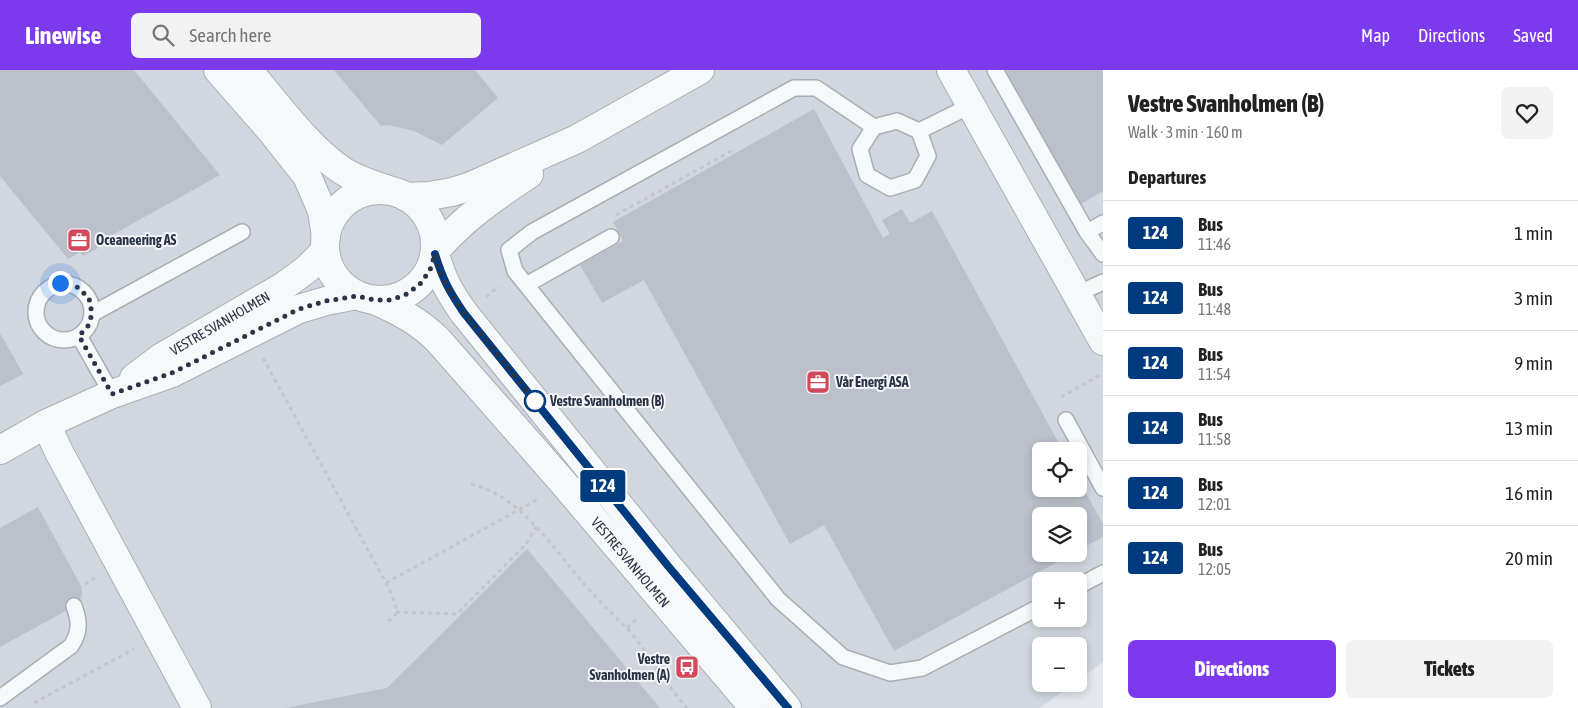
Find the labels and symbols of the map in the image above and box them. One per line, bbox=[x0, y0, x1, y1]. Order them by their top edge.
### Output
office icon: Oceaneering AS bbox=[66, 227, 92, 253]
place label: Oceaneering AS bbox=[96, 232, 177, 248]
your location bbox=[48, 271, 73, 296]
street label: VESTRE SVANHOLMEN bbox=[167, 288, 273, 359]
office icon: Vår Energi ASA bbox=[805, 369, 831, 395]
place label: Vår Energi ASA bbox=[835, 374, 909, 390]
marker: Vestre Svanholmen (B) bbox=[524, 390, 546, 412]
place label: Vestre Svanholmen (B) bbox=[549, 393, 664, 409]
line badge: 124 bbox=[574, 470, 632, 502]
street label: VESTRE SVANHOLMEN bbox=[588, 514, 673, 610]
place label: Vestre Svanholmen (A) bbox=[590, 651, 670, 683]
bus stop icon: Vestre Svanholmen (A) bbox=[674, 654, 700, 680]

